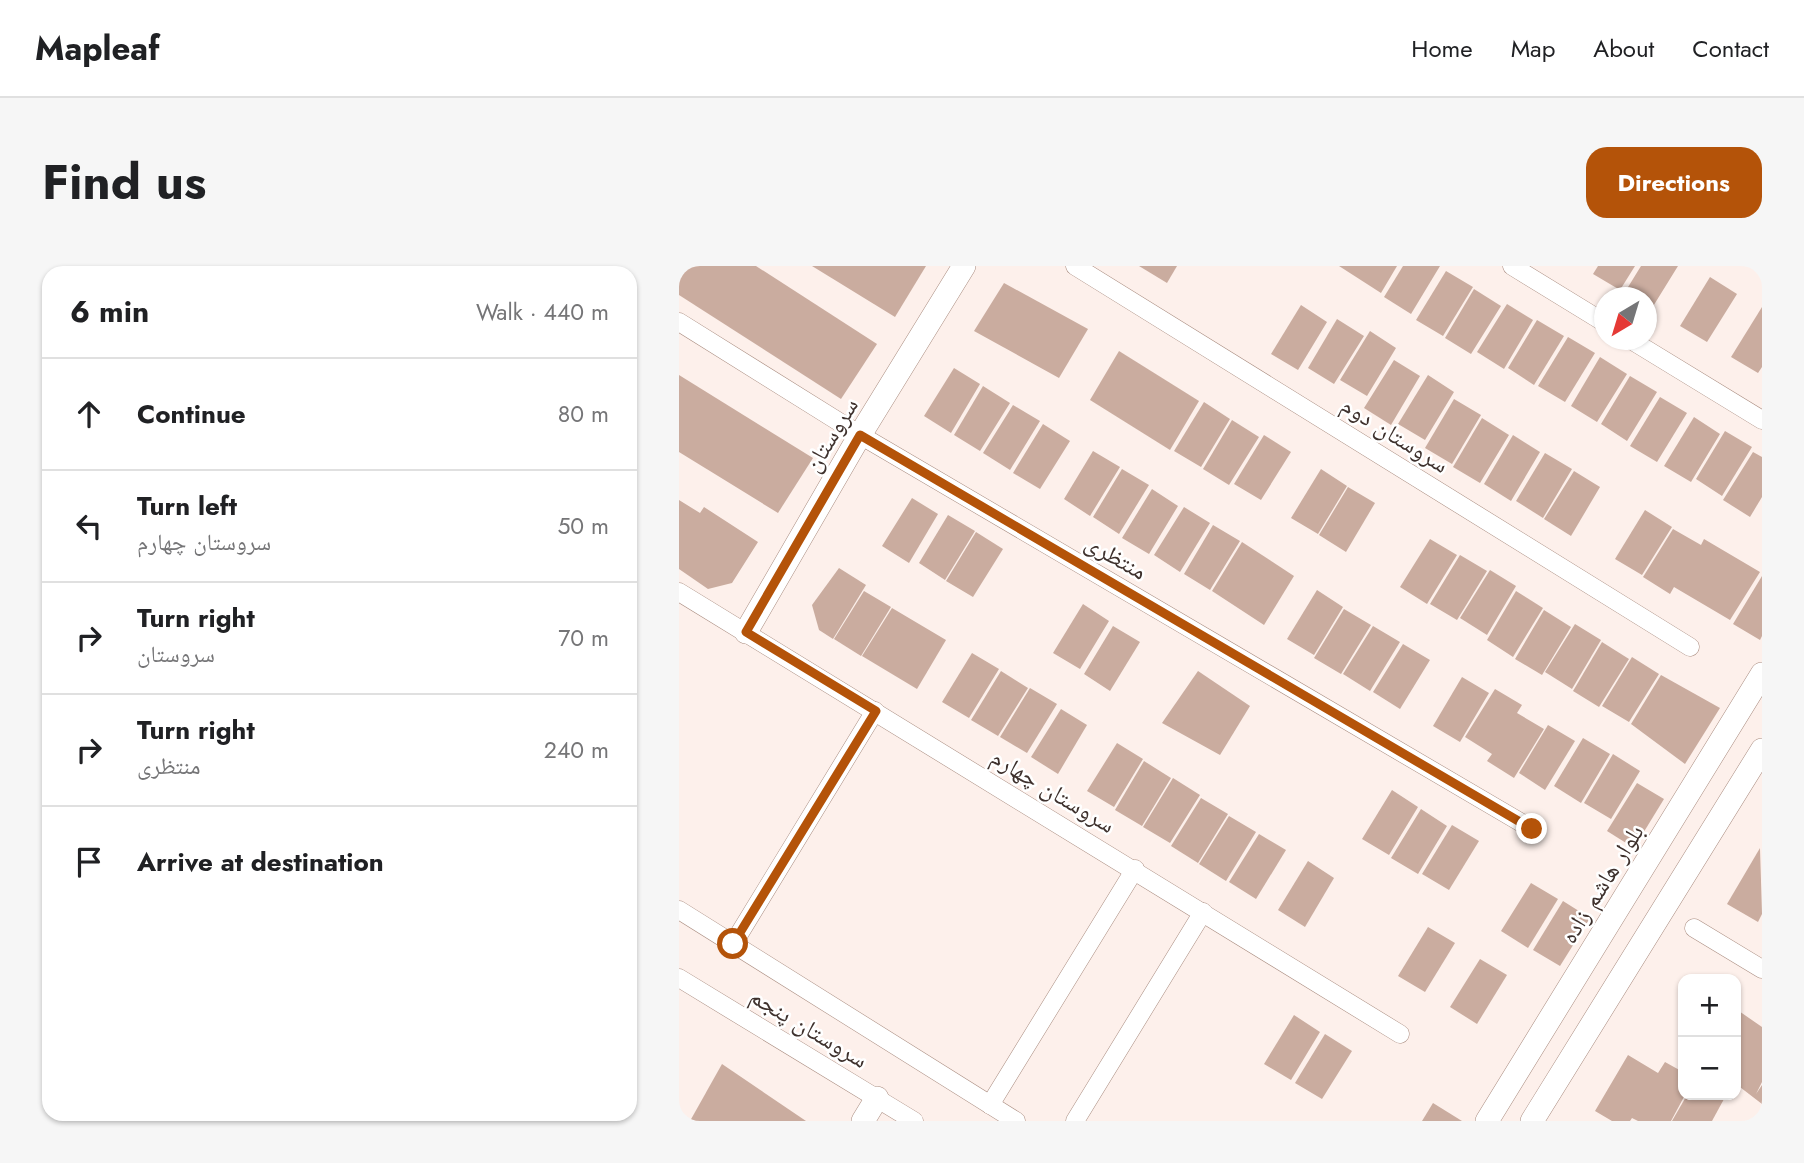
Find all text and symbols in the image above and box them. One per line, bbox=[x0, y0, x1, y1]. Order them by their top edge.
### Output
text: Mapleaf bbox=[35, 25, 160, 72]
text: Home bbox=[1411, 31, 1473, 66]
text: Map bbox=[1511, 31, 1555, 66]
text: About bbox=[1593, 31, 1654, 66]
text: Contact bbox=[1692, 31, 1769, 66]
text: Find us bbox=[42, 147, 206, 217]
button: Directions bbox=[1586, 147, 1762, 218]
north arrow bbox=[1594, 287, 1657, 350]
text: 6 min bbox=[70, 290, 149, 333]
text: Walk · 440 m bbox=[476, 295, 609, 329]
street label: سروستان دوم bbox=[1335, 388, 1456, 482]
street label: سروستان bbox=[795, 391, 867, 479]
icon: ahead bbox=[70, 395, 108, 433]
text: Continue bbox=[137, 395, 246, 433]
text: 80 m bbox=[558, 397, 609, 431]
text: Turn left bbox=[137, 487, 237, 525]
icon: left bbox=[70, 507, 108, 545]
text: 50 m bbox=[557, 509, 609, 543]
text: سروستان چهارم bbox=[137, 525, 271, 559]
street label: منتظری bbox=[1079, 525, 1154, 588]
text: Turn right bbox=[137, 599, 255, 637]
icon: right bbox=[70, 619, 108, 657]
text: 70 m bbox=[558, 621, 609, 655]
text: سروستان bbox=[137, 637, 215, 671]
text: Turn right bbox=[137, 711, 255, 749]
icon: right bbox=[70, 731, 108, 769]
text: 240 m bbox=[544, 733, 609, 767]
street label: سروستان چهارم bbox=[984, 740, 1122, 842]
text: منتظری bbox=[137, 749, 200, 783]
route end bbox=[1516, 813, 1547, 844]
street label: بلوار هاشم زاده bbox=[1551, 817, 1652, 950]
icon: arrive bbox=[70, 843, 108, 881]
text: Arrive at destination bbox=[137, 843, 384, 881]
route start bbox=[717, 928, 748, 959]
map controls bbox=[1678, 974, 1741, 1100]
button: + bbox=[1678, 974, 1741, 1037]
street label: سروستان پنجم bbox=[744, 978, 875, 1077]
button: − bbox=[1678, 1037, 1741, 1100]

